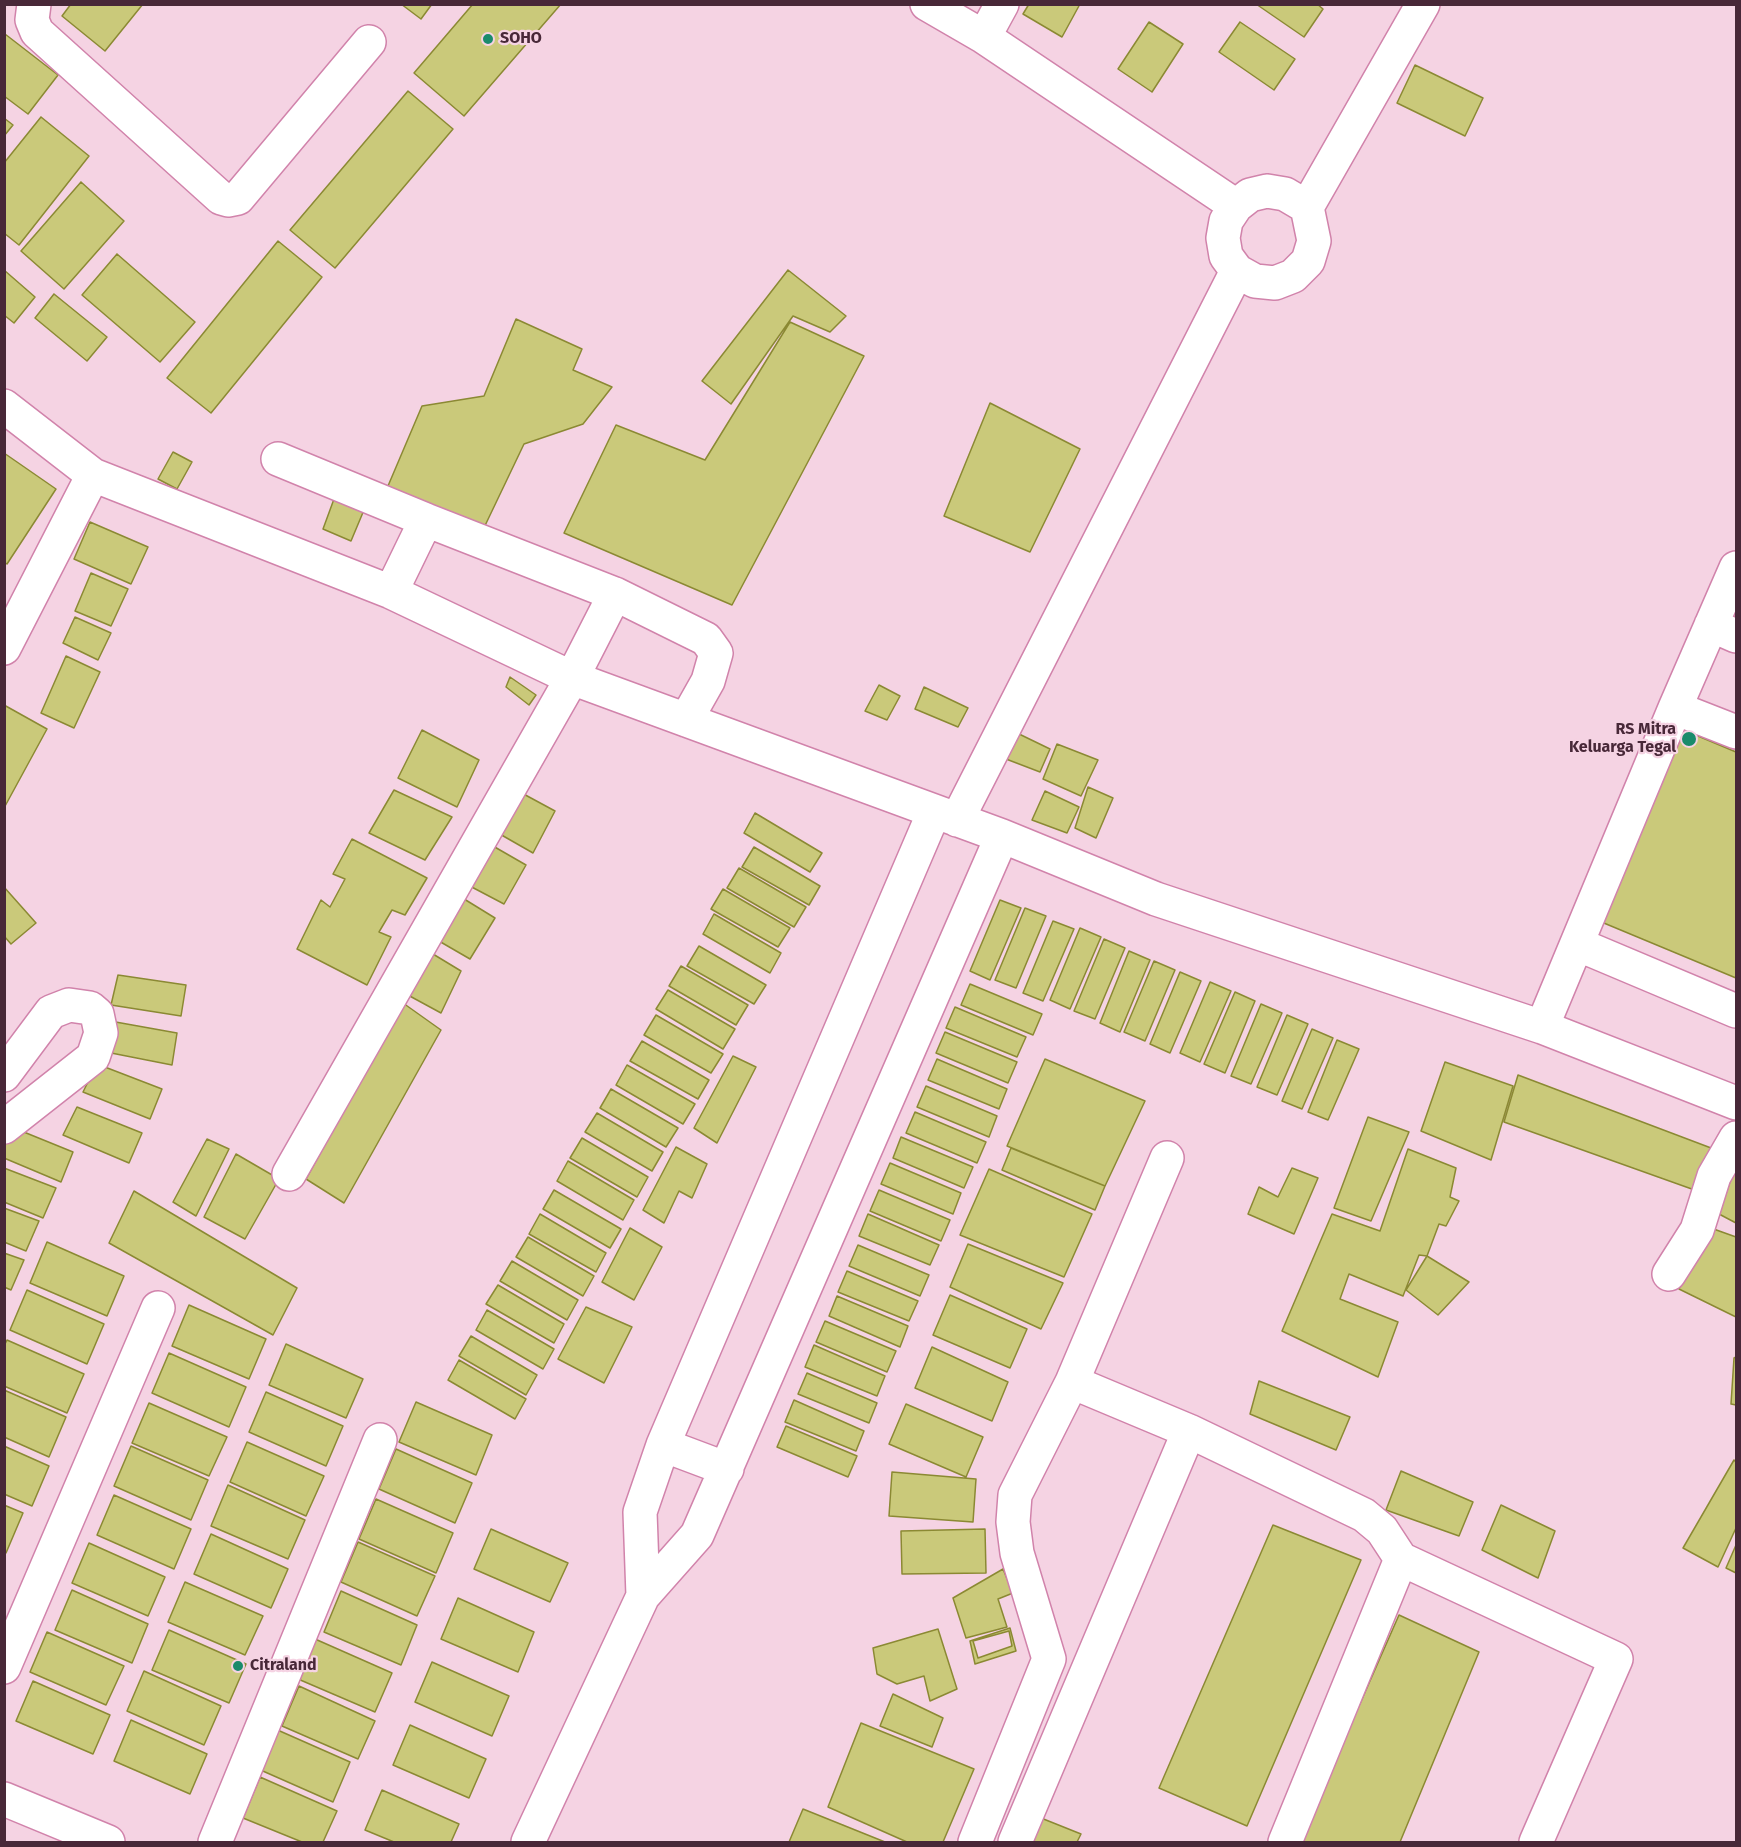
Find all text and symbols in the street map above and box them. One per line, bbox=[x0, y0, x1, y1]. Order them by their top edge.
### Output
place label: SOHO bbox=[500, 29, 542, 49]
marker: SOHO bbox=[481, 32, 495, 46]
place label: RS Mitra Keluarga Tegal bbox=[1569, 720, 1676, 758]
marker: RS Mitra Keluarga Tegal bbox=[1680, 730, 1698, 748]
place label: Citraland bbox=[250, 1656, 317, 1676]
marker: Citraland bbox=[231, 1659, 245, 1673]

